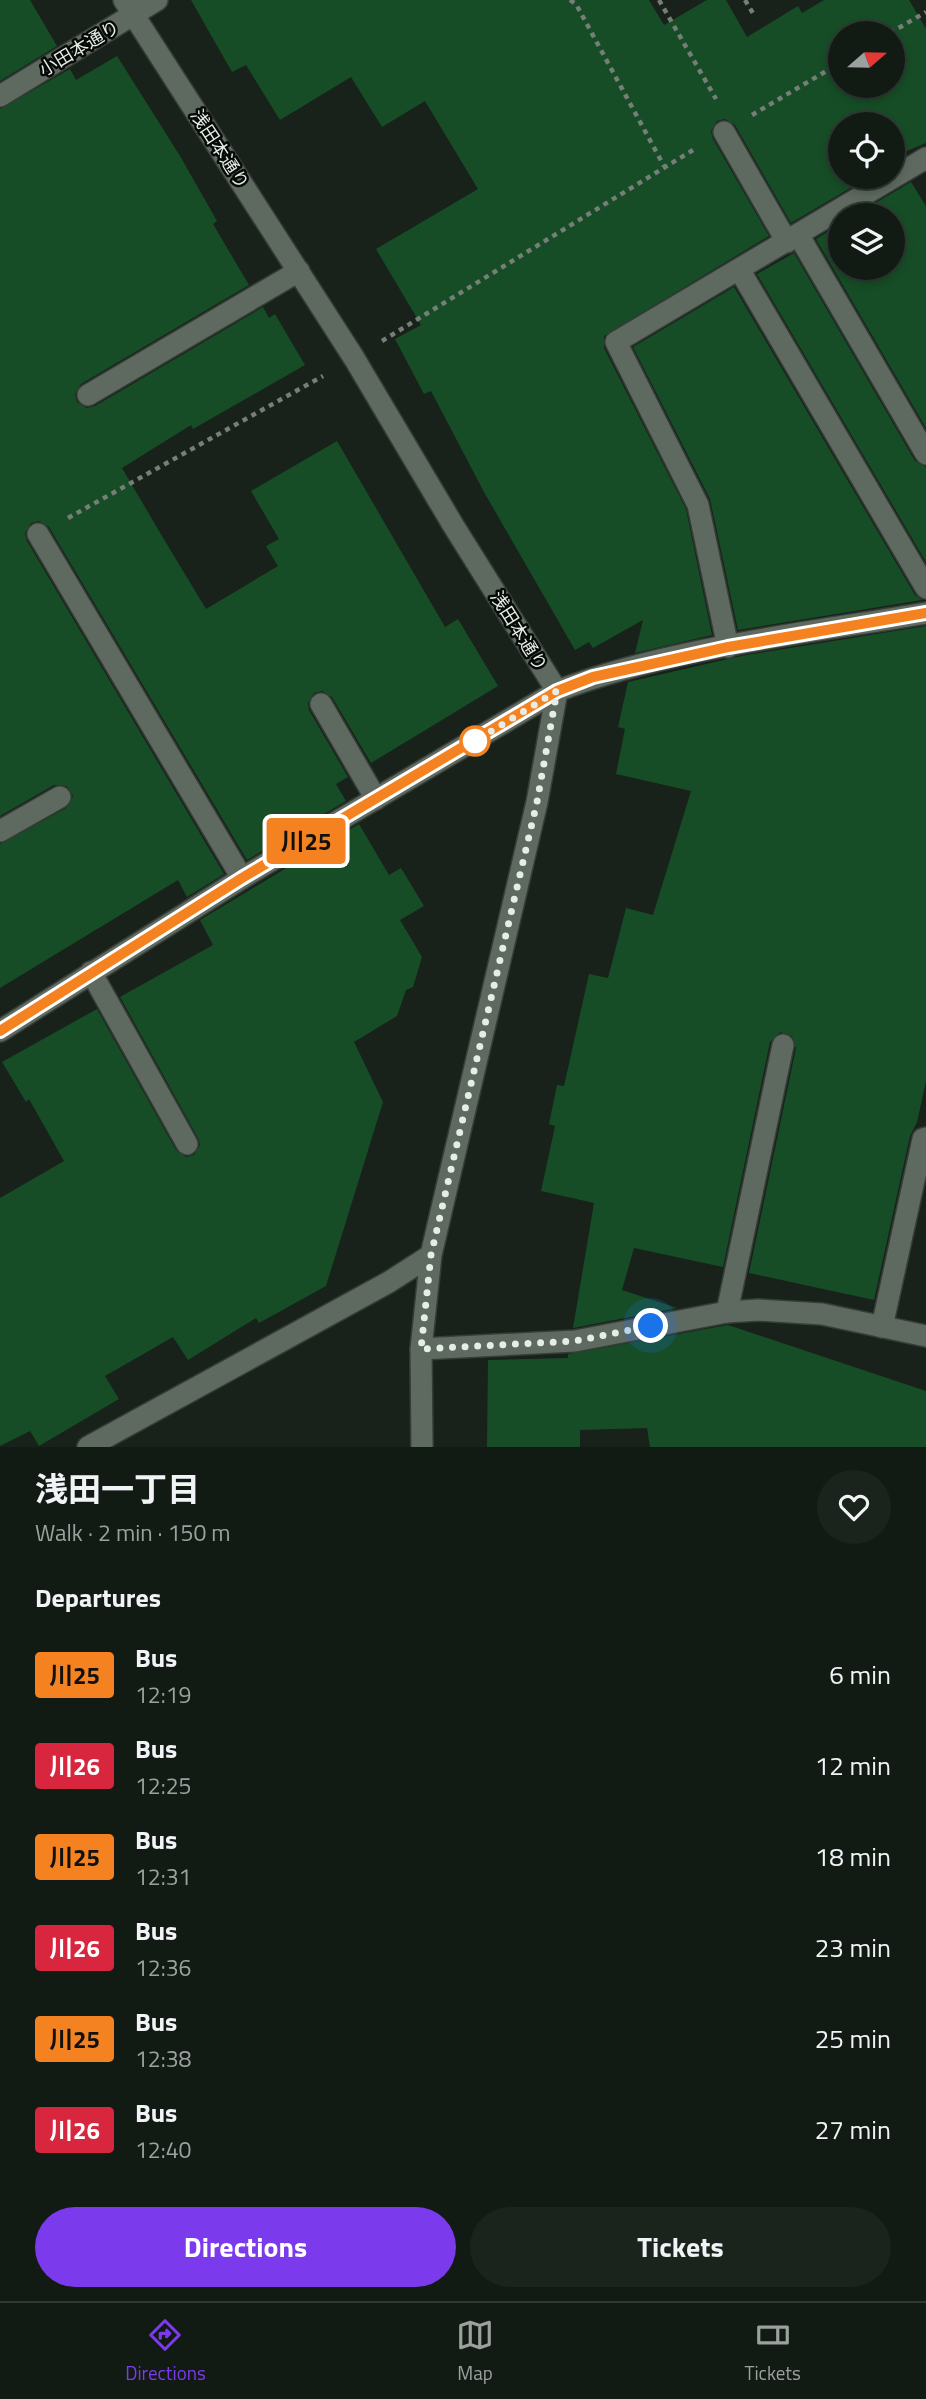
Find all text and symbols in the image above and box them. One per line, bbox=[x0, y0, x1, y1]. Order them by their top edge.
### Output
street label: 小田本通り bbox=[33, 13, 125, 83]
north arrow bbox=[828, 21, 905, 98]
map controls bbox=[828, 21, 905, 280]
street label: 浅田本通り bbox=[184, 104, 256, 194]
button: locate bbox=[828, 112, 905, 189]
button: layers bbox=[828, 203, 905, 280]
street label: 浅田本通り bbox=[484, 586, 554, 676]
unlabelled marker bbox=[460, 726, 490, 756]
line badge: 川25 bbox=[266, 818, 346, 864]
text: 川25 bbox=[281, 823, 331, 859]
your location bbox=[633, 1308, 668, 1343]
text: 浅田一丁目 bbox=[35, 1464, 200, 1514]
button: heart bbox=[817, 1470, 891, 1544]
text: Walk · 2 min · 150 m bbox=[35, 1515, 231, 1550]
text: Departures bbox=[35, 1578, 161, 1617]
text: Bus bbox=[135, 1638, 177, 1677]
text: 6 min bbox=[829, 1655, 891, 1694]
text: 川25 bbox=[49, 1657, 100, 1693]
text: 12:19 bbox=[135, 1677, 191, 1712]
text: Bus bbox=[135, 1729, 177, 1768]
text: 12 min bbox=[815, 1746, 891, 1785]
text: 川26 bbox=[49, 1748, 100, 1784]
text: 12:25 bbox=[135, 1768, 191, 1803]
text: Bus bbox=[135, 1820, 177, 1859]
text: 18 min bbox=[815, 1837, 891, 1876]
text: 川25 bbox=[49, 1839, 100, 1875]
text: 12:31 bbox=[135, 1859, 191, 1894]
text: Bus bbox=[135, 1911, 177, 1950]
text: 23 min bbox=[815, 1928, 891, 1967]
text: 川26 bbox=[49, 1930, 100, 1966]
text: 12:36 bbox=[135, 1950, 191, 1985]
text: Bus bbox=[135, 2002, 177, 2041]
text: 25 min bbox=[815, 2019, 891, 2058]
text: 川25 bbox=[49, 2021, 100, 2057]
text: 12:38 bbox=[135, 2041, 191, 2076]
text: Bus bbox=[135, 2093, 177, 2132]
text: 27 min bbox=[815, 2110, 891, 2149]
text: 川26 bbox=[49, 2112, 100, 2148]
text: 12:40 bbox=[135, 2132, 191, 2167]
button: Directions bbox=[35, 2207, 456, 2287]
button: Tickets bbox=[470, 2207, 891, 2287]
tab: Directions bbox=[125, 2316, 206, 2387]
tab: Map bbox=[456, 2316, 494, 2387]
tab: Tickets bbox=[744, 2316, 801, 2387]

